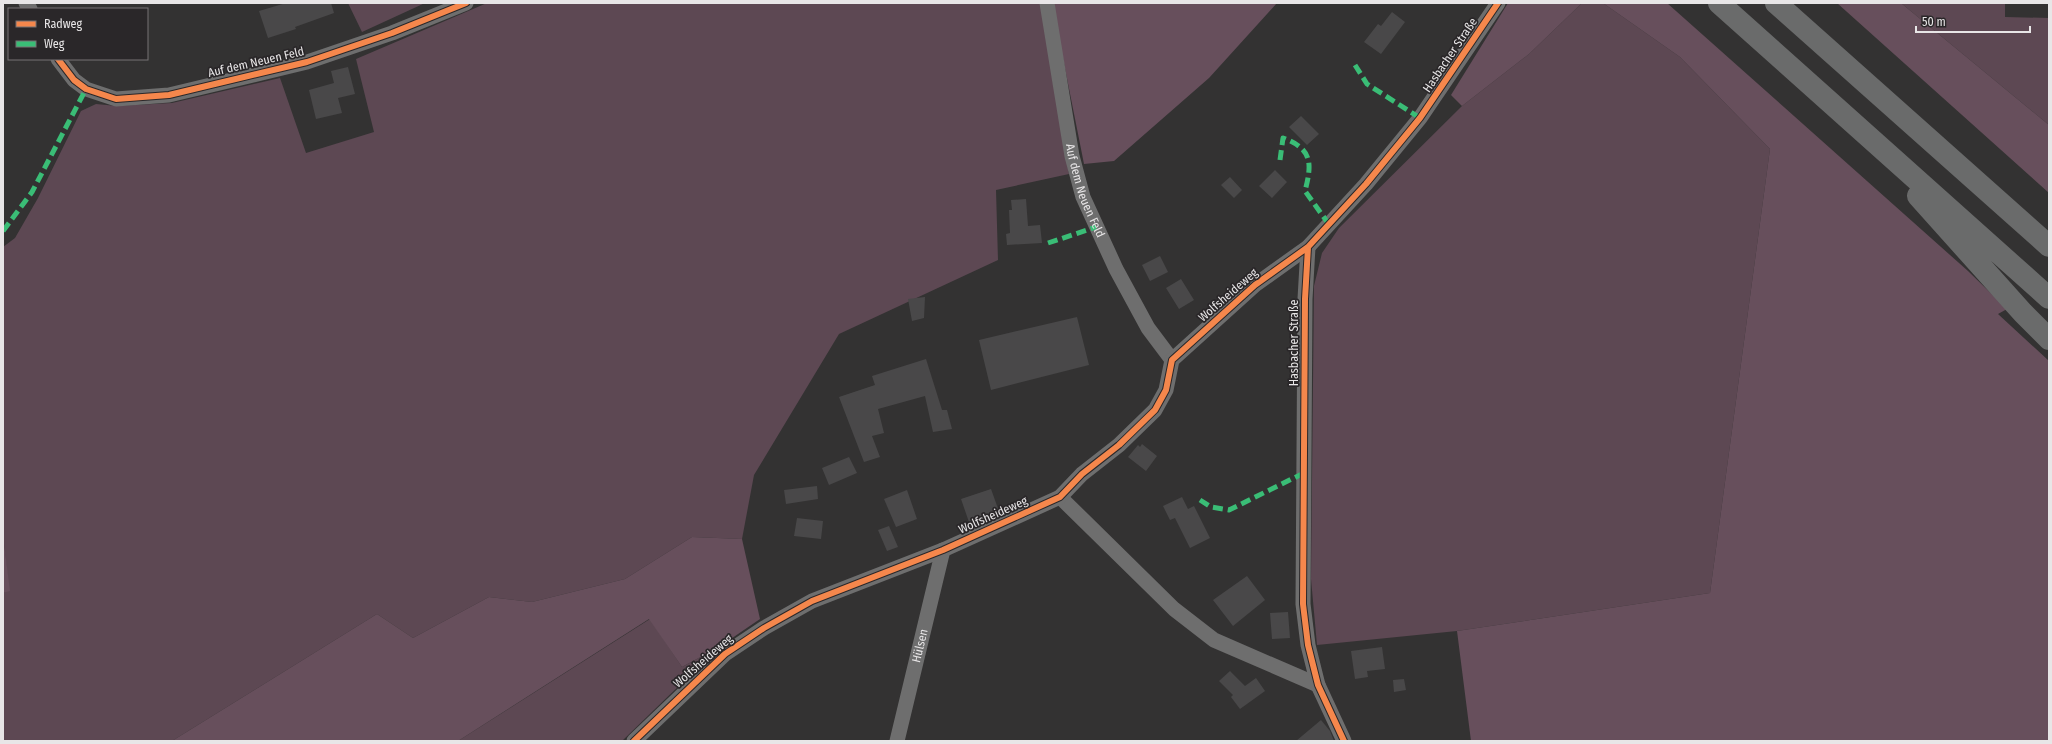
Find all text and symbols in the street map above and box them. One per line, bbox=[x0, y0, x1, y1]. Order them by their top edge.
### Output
legend bbox=[8, 8, 148, 60]
scale bar bbox=[1916, 8, 2030, 34]
street label: Hasbacher Straße bbox=[1420, 15, 1480, 95]
text: 50 m bbox=[1922, 15, 1946, 29]
text: Radweg bbox=[44, 17, 83, 31]
text: Weg bbox=[44, 37, 65, 51]
street label: Auf dem Neuen Feld bbox=[207, 44, 305, 80]
street label: Auf dem Neuen Feld bbox=[1063, 143, 1108, 240]
street label: Wolfsheideweg bbox=[1195, 265, 1261, 325]
street label: Hasbacher Straße bbox=[1287, 300, 1301, 386]
street label: Wolfsheideweg bbox=[956, 493, 1030, 536]
street label: Hülsen bbox=[909, 627, 931, 664]
street label: Wolfsheideweg bbox=[670, 631, 736, 691]

